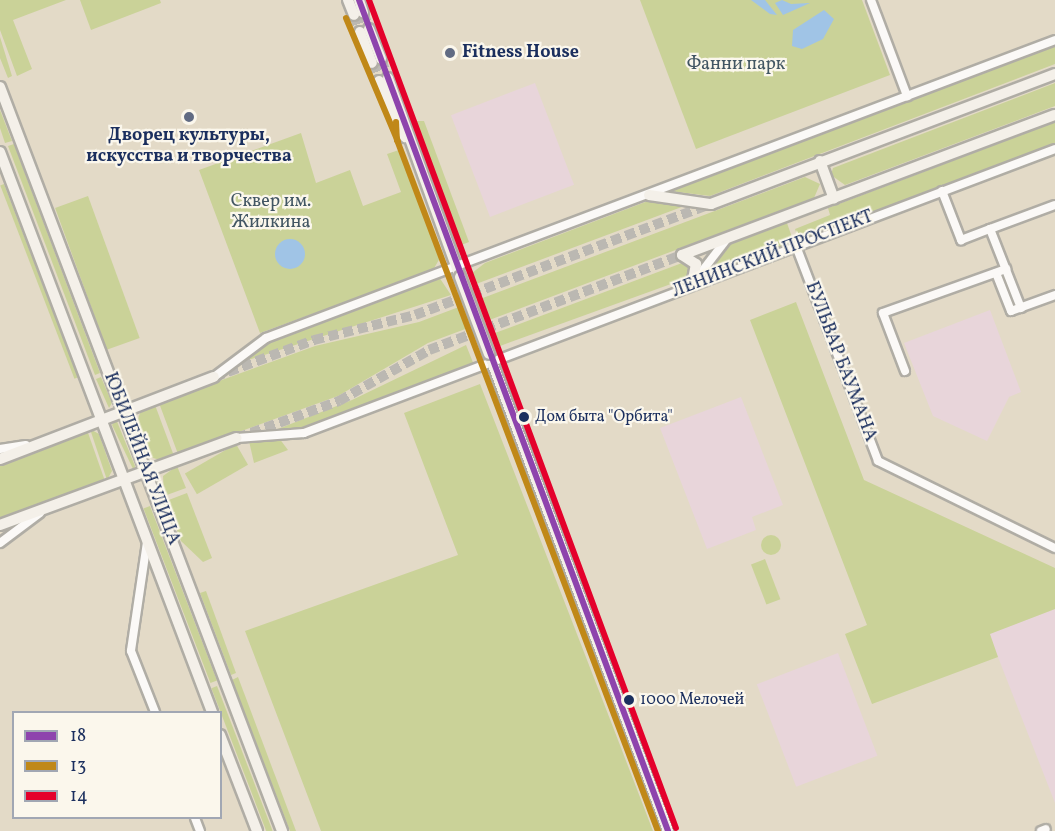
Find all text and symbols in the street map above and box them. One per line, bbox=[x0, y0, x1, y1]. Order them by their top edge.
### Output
place label: Fitness House bbox=[462, 42, 579, 64]
marker: Fitness House bbox=[443, 46, 457, 60]
park label: Фанни парк bbox=[687, 54, 785, 76]
marker: Дворец культуры, искусства и творчества bbox=[182, 110, 196, 124]
place label: Дворец культуры, искусства и творчества bbox=[86, 126, 292, 168]
park label: Сквер им. Жилкина bbox=[231, 192, 311, 234]
street label: ЛЕНИНСКИЙ ПРОСПЕКТ bbox=[669, 207, 877, 303]
street label: БУЛЬВАР БАУМАНА bbox=[800, 279, 880, 445]
street label: ЮБИЛЕЙНАЯ УЛИЦА bbox=[98, 370, 184, 548]
place label: Дом быта "Орбита" bbox=[535, 407, 673, 427]
marker: Дом быта "Орбита" bbox=[518, 411, 530, 423]
place label: 1000 Мелочей bbox=[640, 690, 744, 710]
marker: 1000 Мелочей bbox=[623, 694, 635, 706]
legend bbox=[12, 711, 222, 819]
text: 18 bbox=[70, 724, 86, 749]
text: 13 bbox=[70, 754, 86, 779]
text: 14 bbox=[70, 784, 88, 809]

